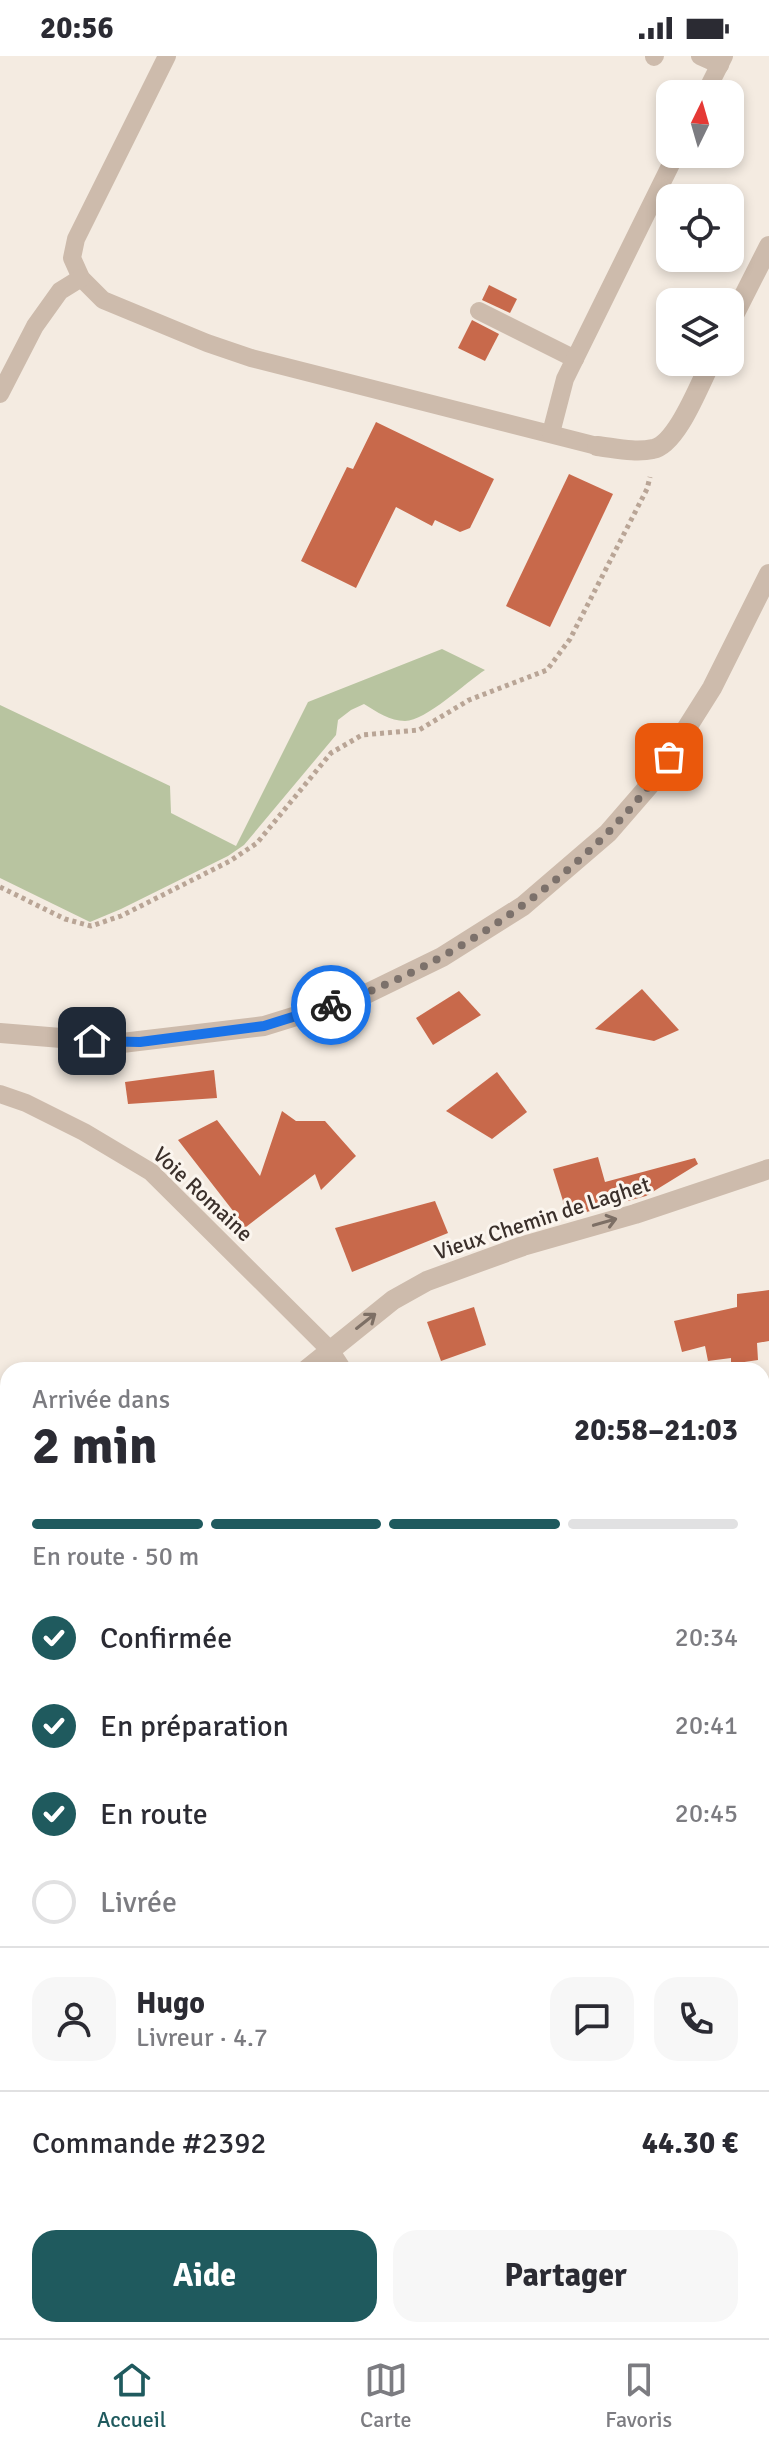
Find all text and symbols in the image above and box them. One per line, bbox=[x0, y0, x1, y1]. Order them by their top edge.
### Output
text: 20:56 bbox=[40, 10, 114, 47]
north arrow bbox=[656, 80, 744, 168]
map controls bbox=[656, 80, 744, 376]
button: locate bbox=[656, 184, 744, 272]
button: layers bbox=[656, 288, 744, 376]
pin bbox=[635, 723, 703, 791]
icon: bag bbox=[647, 735, 691, 779]
courier bbox=[291, 965, 371, 1045]
icon: bike bbox=[309, 983, 353, 1027]
pin bbox=[58, 1007, 126, 1075]
icon: home bbox=[70, 1019, 114, 1063]
street label: Voie Romaine bbox=[147, 1141, 259, 1247]
street label: Vieux Chemin de Laghet bbox=[431, 1170, 654, 1266]
one-way arrow bbox=[591, 1214, 617, 1229]
one-way arrow bbox=[355, 1312, 376, 1330]
text: Arrivée dans bbox=[32, 1384, 170, 1416]
text: 20:58–21:03 bbox=[574, 1412, 738, 1449]
text: 2 min bbox=[32, 1414, 158, 1478]
text: En route · 50 m bbox=[32, 1541, 199, 1573]
icon: check bbox=[32, 1616, 76, 1660]
text: Confirmée bbox=[100, 1620, 232, 1657]
text: 20:34 bbox=[675, 1622, 738, 1654]
icon: check bbox=[32, 1704, 76, 1748]
text: En préparation bbox=[100, 1708, 289, 1745]
text: 20:41 bbox=[675, 1710, 738, 1742]
icon: check bbox=[32, 1792, 76, 1836]
text: En route bbox=[100, 1796, 208, 1833]
text: 20:45 bbox=[675, 1798, 738, 1830]
text: Livrée bbox=[100, 1884, 177, 1921]
button: person bbox=[32, 1977, 116, 2061]
button: chat bbox=[550, 1977, 634, 2061]
button: phone bbox=[654, 1977, 738, 2061]
text: Hugo bbox=[136, 1985, 205, 2022]
text: Livreur · 4.7 bbox=[136, 2022, 268, 2054]
text: Commande #2392 bbox=[32, 2125, 267, 2162]
text: 44.30 € bbox=[642, 2125, 738, 2162]
button: Aide bbox=[32, 2230, 377, 2322]
button: Partager bbox=[393, 2230, 738, 2322]
tab: Accueil bbox=[97, 2358, 166, 2433]
tab: Carte bbox=[360, 2358, 411, 2433]
tab: Favoris bbox=[605, 2358, 672, 2433]

